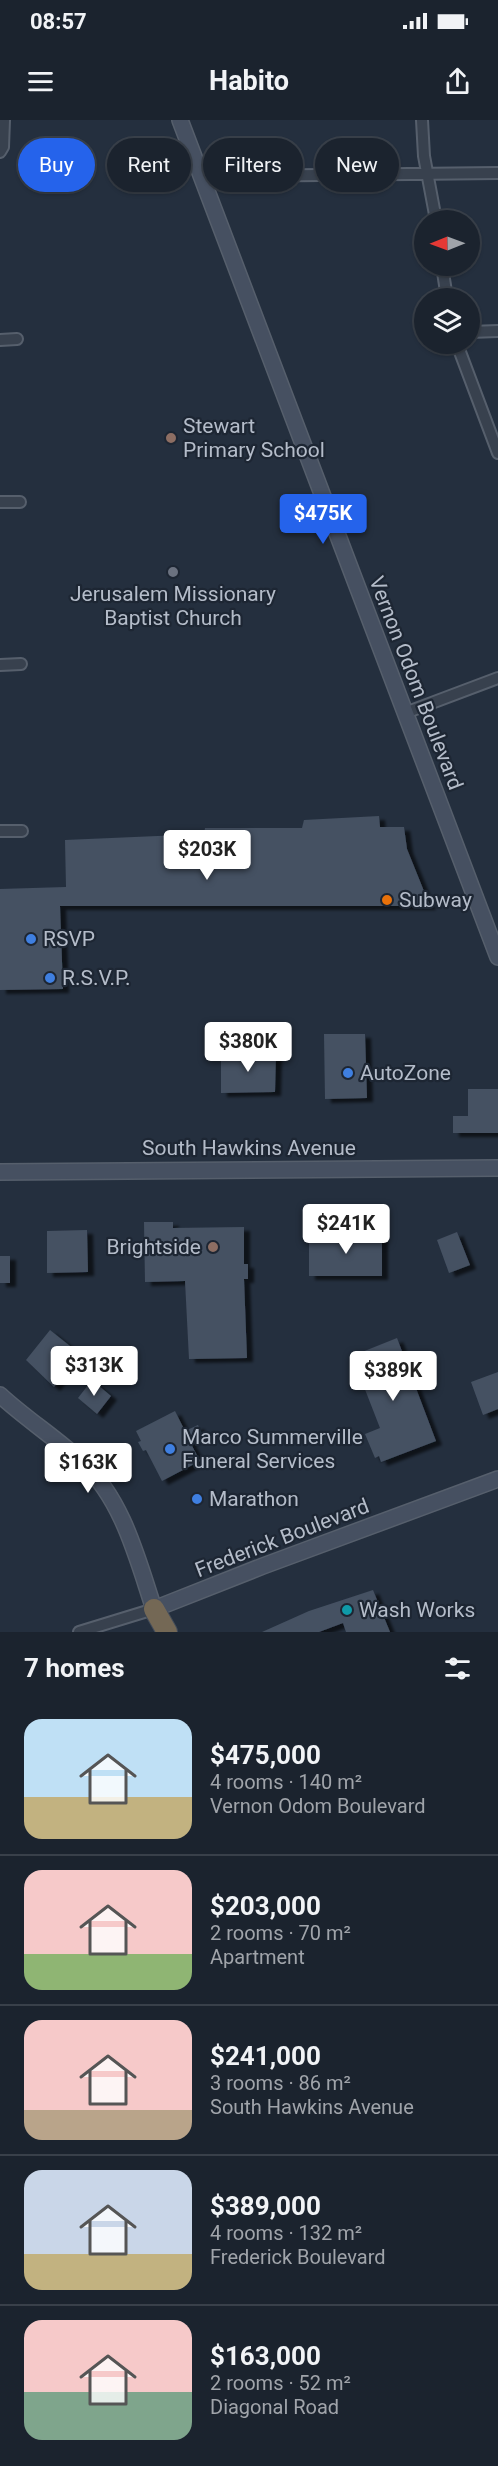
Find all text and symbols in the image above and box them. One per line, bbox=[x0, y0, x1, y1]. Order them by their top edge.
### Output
text: 08:57 bbox=[30, 9, 87, 34]
icon: menu bbox=[24, 65, 57, 98]
text: Habito bbox=[209, 65, 289, 97]
icon: share bbox=[441, 65, 474, 98]
chip: Buy bbox=[18, 138, 95, 192]
chip: Rent bbox=[107, 138, 191, 192]
chip: Filters bbox=[203, 138, 303, 192]
chip: New bbox=[315, 138, 399, 192]
north arrow bbox=[414, 210, 480, 276]
map controls bbox=[414, 210, 480, 354]
button: layers bbox=[414, 288, 480, 354]
place label: Stewart Primary School bbox=[183, 414, 325, 462]
marker: Stewart Primary School bbox=[164, 431, 178, 445]
pin: $475K bbox=[281, 494, 365, 545]
text: $475K bbox=[294, 501, 352, 525]
marker: Jerusalem Missionary Baptist Church bbox=[166, 565, 180, 579]
street label: Vernon Odom Boulevard bbox=[364, 573, 468, 793]
place label: Jerusalem Missionary Baptist Church bbox=[70, 582, 276, 630]
pin: $203K bbox=[165, 830, 249, 881]
text: $203K bbox=[178, 837, 236, 861]
place label: Subway bbox=[399, 888, 472, 912]
marker: Subway bbox=[380, 893, 394, 907]
place label: RSVP bbox=[43, 927, 95, 951]
marker: RSVP bbox=[24, 932, 38, 946]
place label: R.S.V.P. bbox=[62, 966, 131, 990]
marker: R.S.V.P. bbox=[43, 971, 57, 985]
pin: $380K bbox=[206, 1022, 290, 1073]
text: $380K bbox=[219, 1029, 277, 1053]
place label: AutoZone bbox=[360, 1061, 451, 1085]
marker: AutoZone bbox=[341, 1066, 355, 1080]
street label: South Hawkins Avenue bbox=[142, 1136, 356, 1160]
pin: $241K bbox=[304, 1204, 388, 1255]
text: $241K bbox=[317, 1211, 375, 1235]
place label: Brightside bbox=[107, 1235, 201, 1259]
marker: Brightside bbox=[206, 1240, 220, 1254]
pin: $313K bbox=[52, 1346, 136, 1397]
pin: $389K bbox=[351, 1351, 435, 1402]
text: $313K bbox=[65, 1353, 123, 1377]
text: $389K bbox=[364, 1358, 422, 1382]
place label: Marco Summerville Funeral Services bbox=[182, 1425, 363, 1473]
marker: Marco Summerville Funeral Services bbox=[163, 1442, 177, 1456]
pin: $163K bbox=[46, 1443, 130, 1494]
text: $163K bbox=[59, 1450, 117, 1474]
place label: Marathon bbox=[209, 1487, 299, 1511]
marker: Marathon bbox=[190, 1492, 204, 1506]
street label: Frederick Boulevard bbox=[192, 1494, 372, 1582]
place label: Wash Works bbox=[359, 1598, 475, 1622]
marker: Wash Works bbox=[340, 1603, 354, 1617]
icon: filters bbox=[441, 1652, 474, 1685]
text: 7 homes bbox=[24, 1653, 125, 1683]
text: $475,000 bbox=[210, 1740, 321, 1770]
icon: home bbox=[72, 1743, 144, 1815]
text: 4 rooms · 140 m² bbox=[210, 1770, 362, 1794]
text: Vernon Odom Boulevard bbox=[210, 1794, 426, 1818]
text: $203,000 bbox=[210, 1891, 321, 1921]
icon: home bbox=[72, 1894, 144, 1966]
text: 2 rooms · 70 m² bbox=[210, 1921, 351, 1945]
text: Apartment bbox=[210, 1945, 305, 1969]
text: $241,000 bbox=[210, 2041, 321, 2071]
icon: home bbox=[72, 2044, 144, 2116]
text: 3 rooms · 86 m² bbox=[210, 2071, 351, 2095]
text: South Hawkins Avenue bbox=[210, 2095, 414, 2119]
text: $389,000 bbox=[210, 2191, 321, 2221]
icon: home bbox=[72, 2194, 144, 2266]
text: 4 rooms · 132 m² bbox=[210, 2221, 362, 2245]
text: Frederick Boulevard bbox=[210, 2245, 386, 2269]
text: $163,000 bbox=[210, 2341, 321, 2371]
icon: home bbox=[72, 2344, 144, 2416]
text: 2 rooms · 52 m² bbox=[210, 2371, 351, 2395]
text: Diagonal Road bbox=[210, 2395, 339, 2419]

